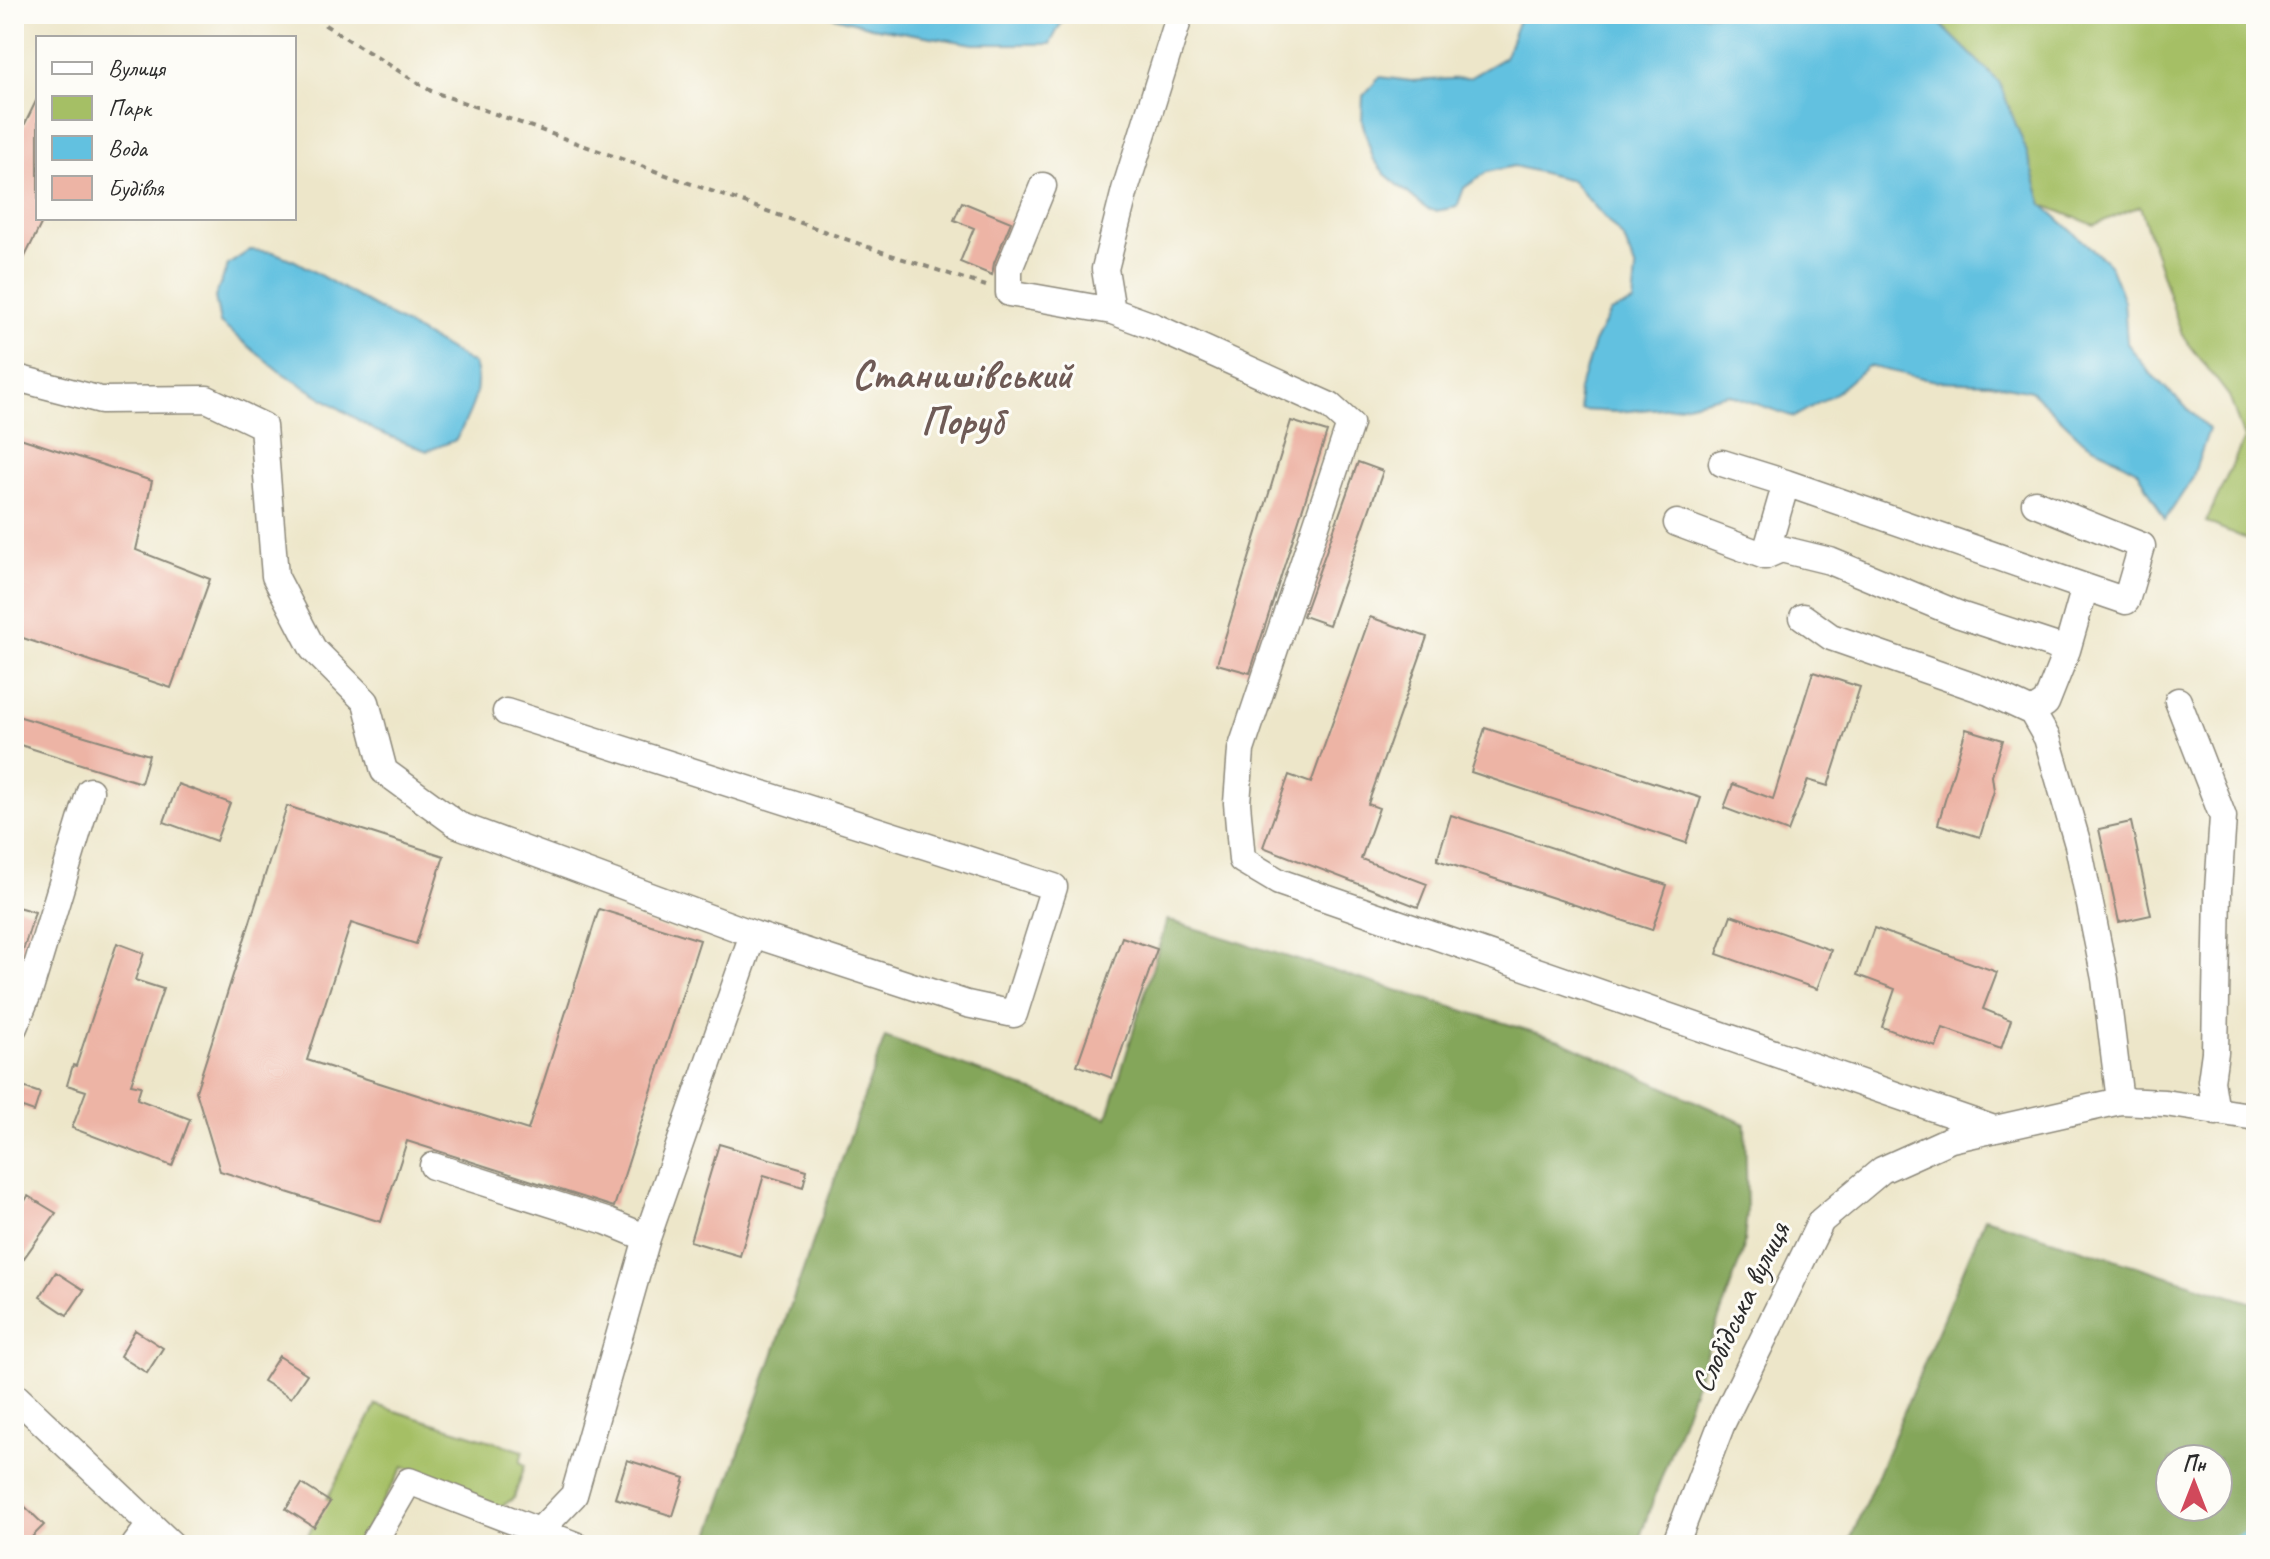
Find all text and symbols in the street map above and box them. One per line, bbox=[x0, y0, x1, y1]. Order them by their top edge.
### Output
legend bbox=[36, 36, 296, 220]
text: Вулиця bbox=[108, 53, 167, 83]
text: Парк bbox=[108, 93, 153, 123]
text: Вода bbox=[108, 133, 148, 163]
text: Будівля bbox=[108, 173, 165, 203]
district label: Станишівський Поруб bbox=[852, 350, 1075, 446]
street label: Слобідська вулиця bbox=[1681, 1214, 1800, 1399]
north arrow bbox=[2154, 1443, 2234, 1523]
text: Пн bbox=[2182, 1450, 2207, 1478]

